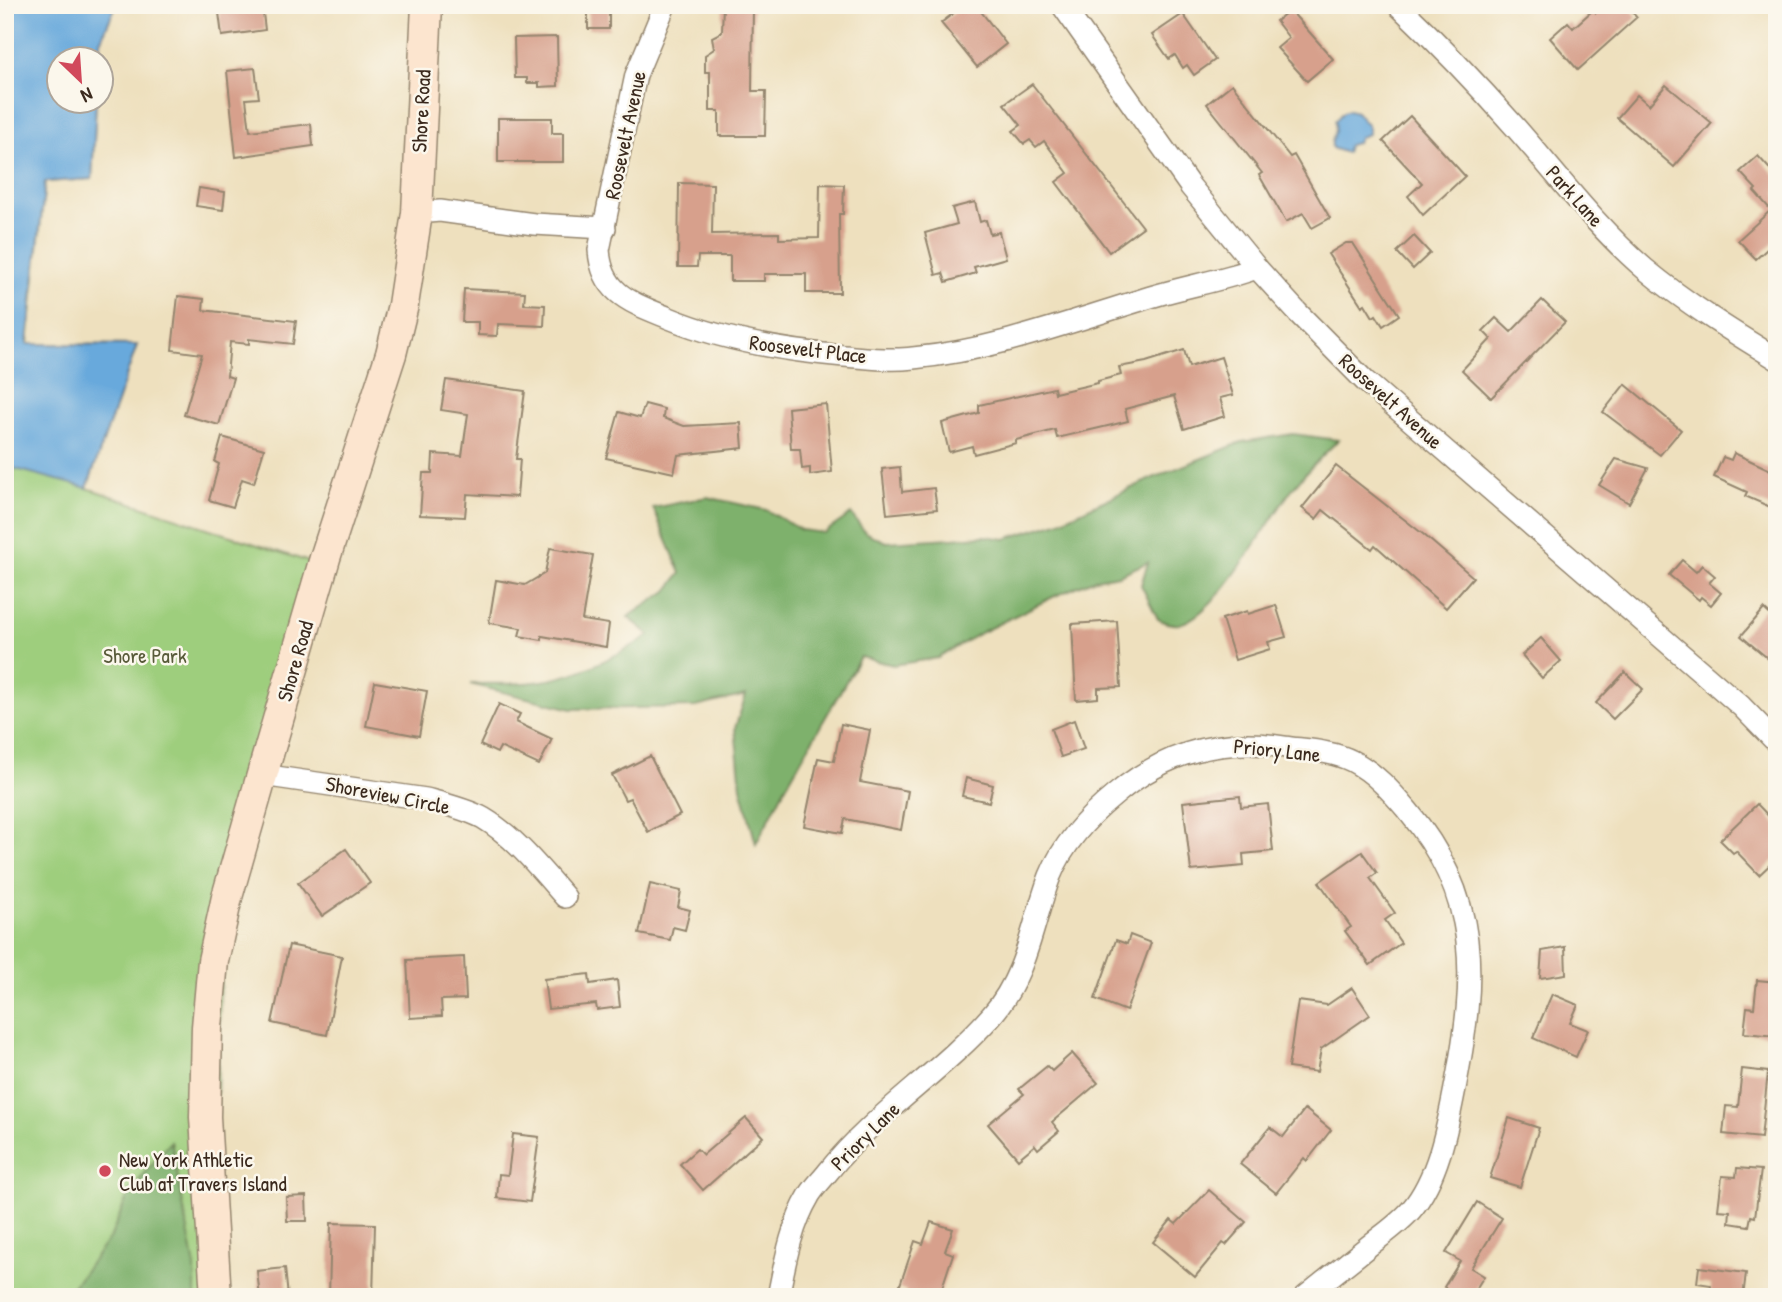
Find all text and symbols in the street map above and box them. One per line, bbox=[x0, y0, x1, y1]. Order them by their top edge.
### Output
north arrow bbox=[46, 46, 116, 116]
street label: Roosevelt Avenue bbox=[597, 68, 653, 202]
street label: Shore Road bbox=[404, 69, 438, 153]
text: N bbox=[77, 81, 97, 109]
street label: Park Lane bbox=[1540, 159, 1610, 233]
street label: Roosevelt Place bbox=[748, 327, 868, 371]
street label: Roosevelt Avenue bbox=[1333, 347, 1449, 455]
street label: Shore Road bbox=[270, 617, 320, 705]
park label: Shore Park bbox=[103, 641, 187, 670]
street label: Priory Lane bbox=[1232, 731, 1322, 769]
street label: Shoreview Circle bbox=[323, 769, 453, 821]
street label: Priory Lane bbox=[824, 1095, 906, 1177]
place label: New York Athletic Club at Travers Island bbox=[119, 1145, 287, 1198]
marker: New York Athletic Club at Travers Island bbox=[97, 1163, 113, 1179]

